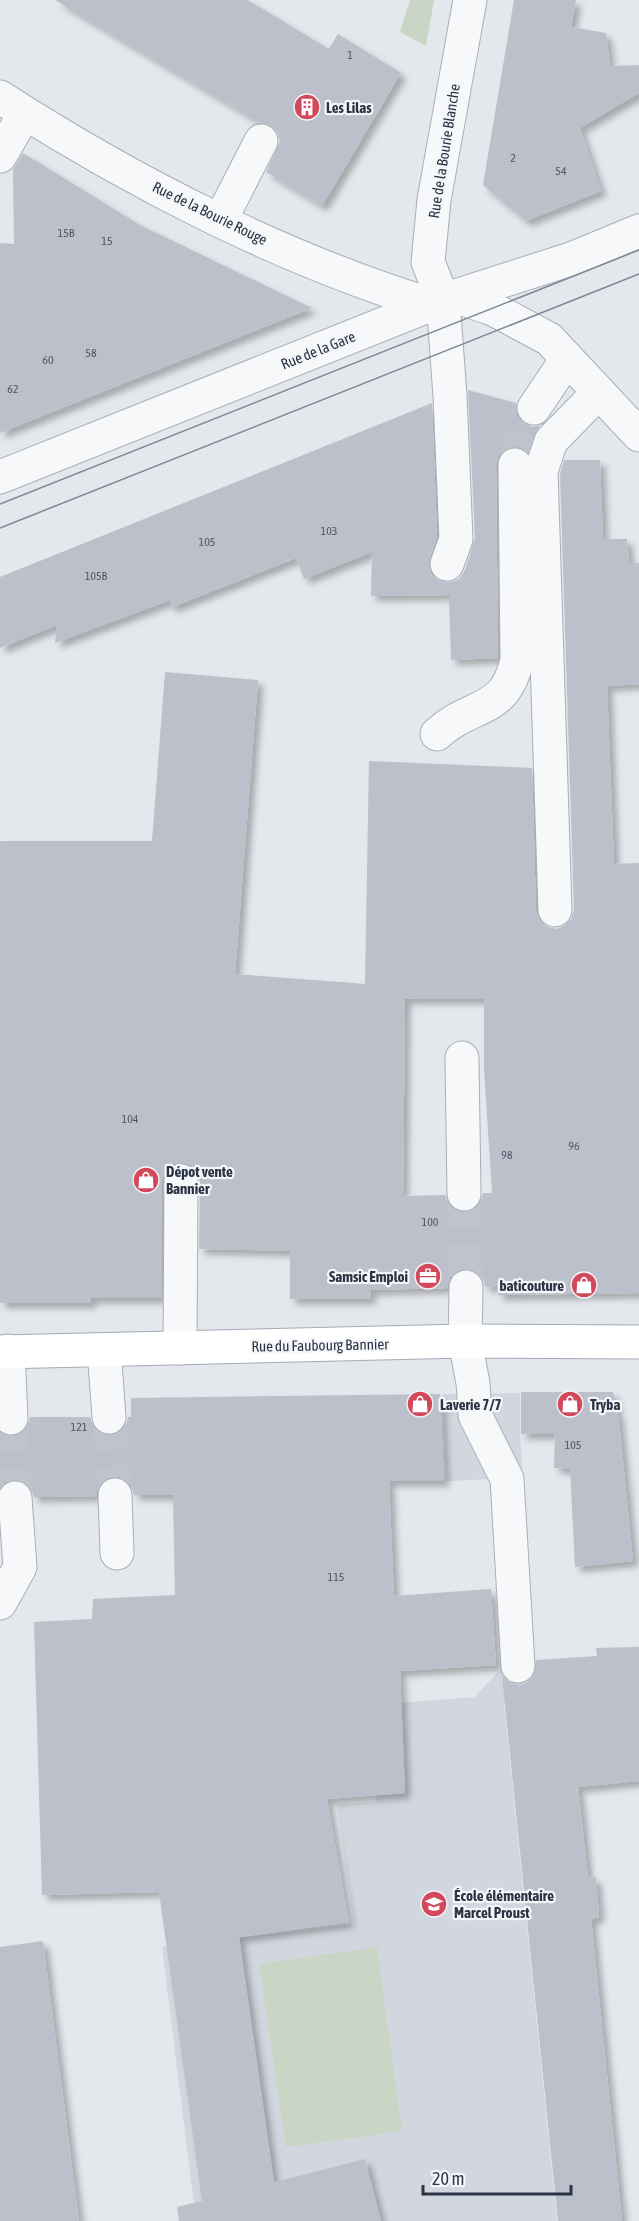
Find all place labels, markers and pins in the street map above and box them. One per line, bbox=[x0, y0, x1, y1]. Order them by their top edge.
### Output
building icon: Les Lilas bbox=[292, 92, 322, 122]
place label: Les Lilas bbox=[326, 99, 372, 116]
place label: Dépot vente Bannier bbox=[166, 1163, 233, 1197]
shop icon: Dépot vente Bannier bbox=[131, 1165, 161, 1195]
office icon: Samsic Emploi bbox=[413, 1261, 443, 1291]
place label: Samsic Emploi bbox=[329, 1268, 408, 1285]
shop icon: baticouture bbox=[569, 1270, 599, 1300]
place label: baticouture bbox=[499, 1277, 564, 1294]
shop icon: Laverie 7/7 bbox=[405, 1389, 435, 1419]
shop icon: Tryba bbox=[555, 1389, 585, 1419]
place label: Laverie 7/7 bbox=[440, 1396, 502, 1413]
place label: Tryba bbox=[590, 1396, 620, 1413]
place label: École élémentaire Marcel Proust bbox=[454, 1887, 554, 1921]
school or university icon: École élémentaire Marcel Proust bbox=[419, 1889, 449, 1919]

